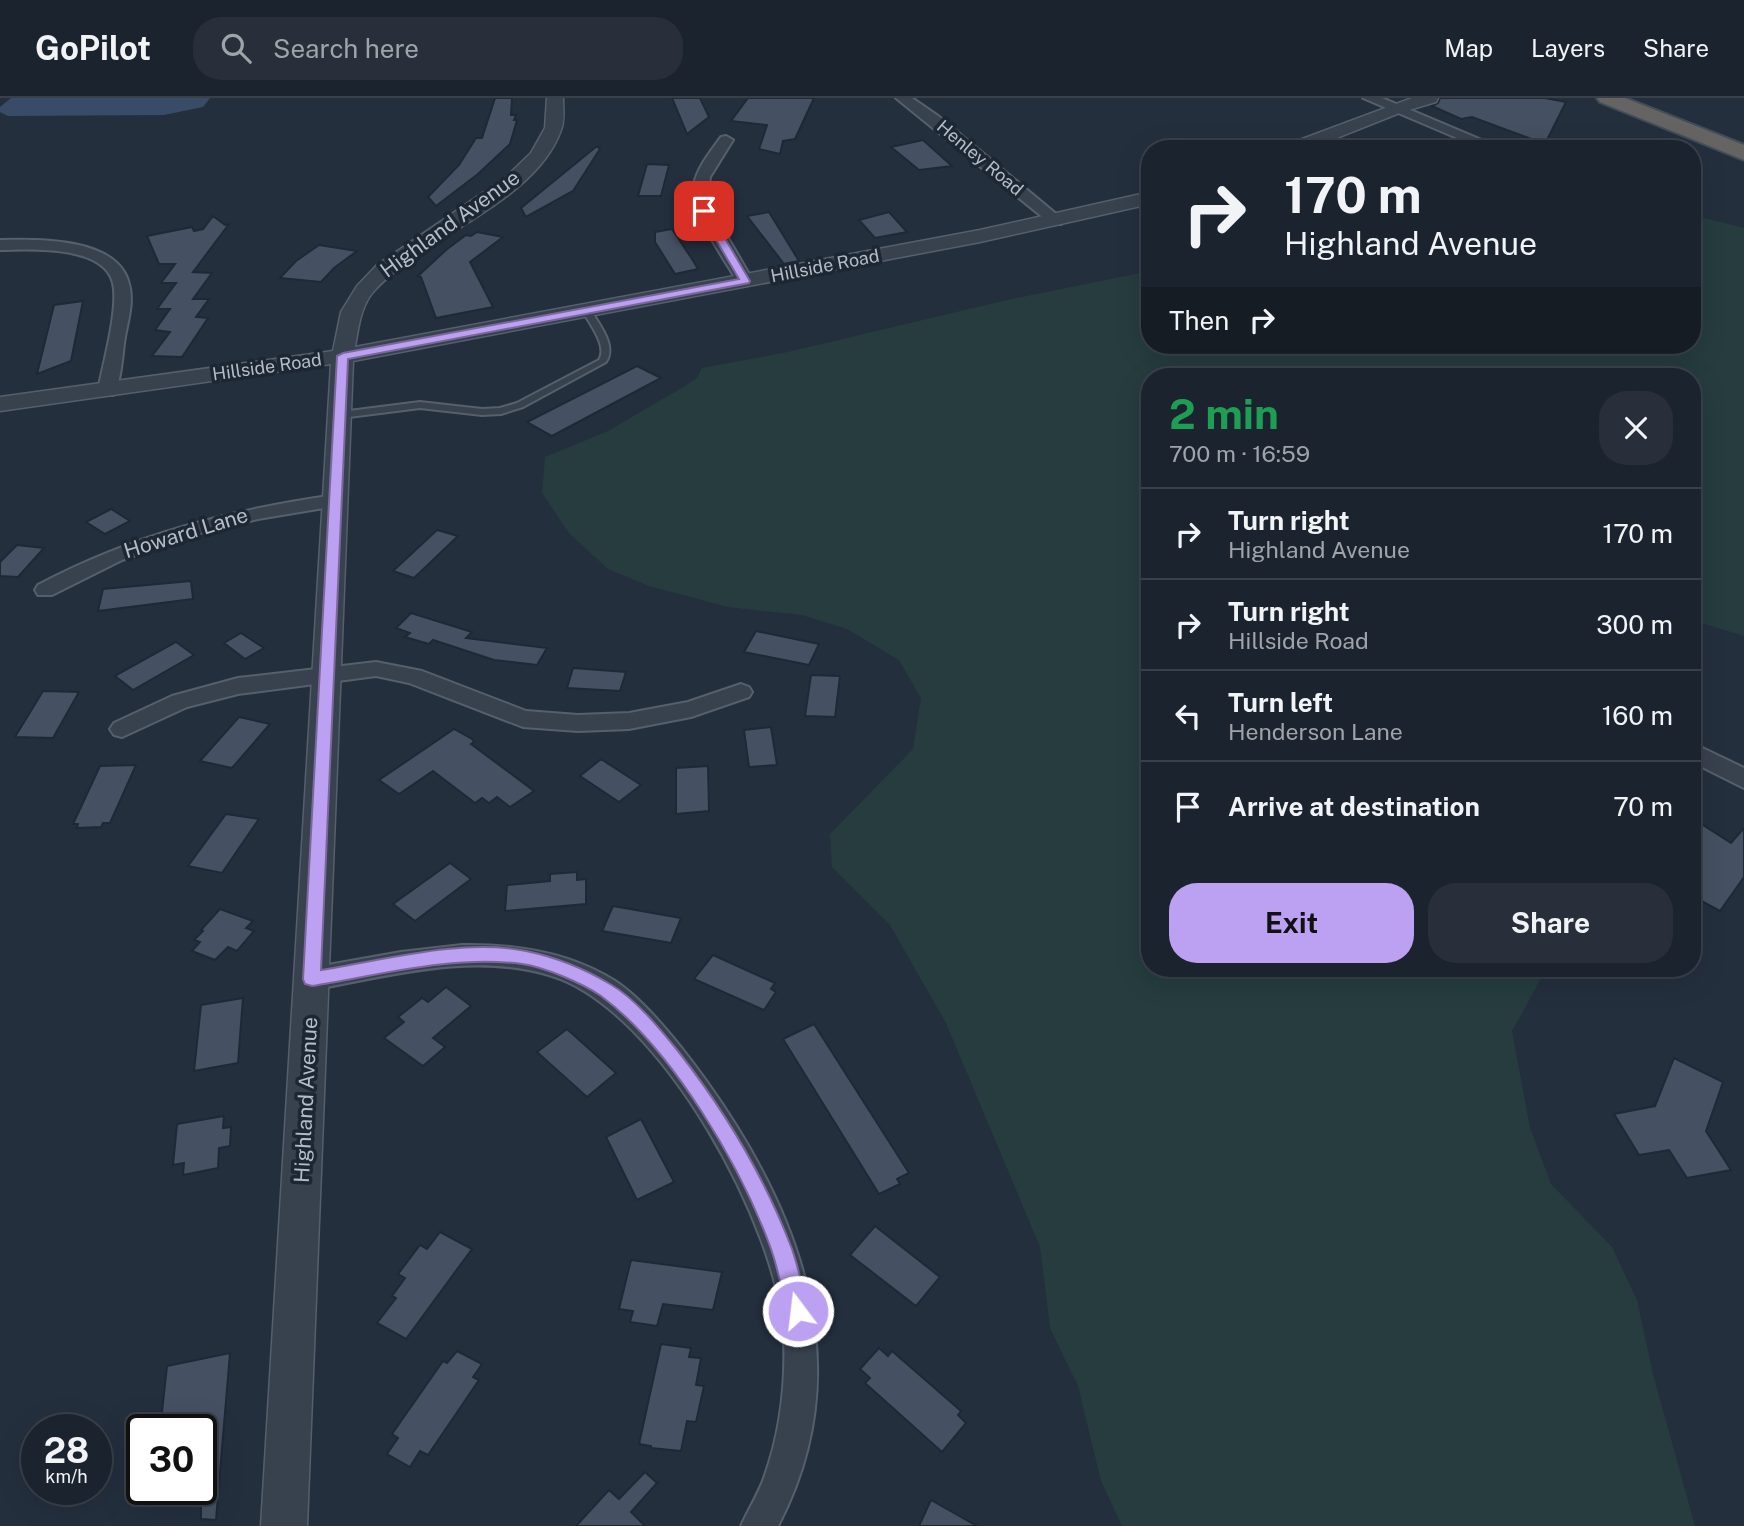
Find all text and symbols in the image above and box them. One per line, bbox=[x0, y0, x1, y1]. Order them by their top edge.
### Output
search box bbox=[193, 17, 683, 80]
text: GoPilot bbox=[35, 29, 151, 67]
icon: search bbox=[217, 29, 255, 67]
text: Search here bbox=[273, 33, 419, 64]
text: Map bbox=[1444, 34, 1493, 62]
text: Layers bbox=[1531, 34, 1605, 62]
text: Share bbox=[1643, 34, 1709, 62]
street label: Henley Road bbox=[933, 116, 1028, 200]
street label: Highland Avenue bbox=[375, 165, 524, 283]
text: 170 m bbox=[1284, 166, 1422, 224]
icon: right bbox=[1169, 168, 1260, 259]
pin bbox=[674, 181, 734, 241]
icon: arrive bbox=[685, 192, 723, 230]
text: Highland Avenue bbox=[1284, 225, 1537, 262]
street label: Hillside Road bbox=[769, 245, 881, 286]
icon: right bbox=[1243, 301, 1281, 339]
text: Then bbox=[1169, 305, 1229, 336]
street label: Hillside Road bbox=[211, 348, 323, 385]
text: 2 min bbox=[1169, 389, 1279, 438]
button: close bbox=[1599, 391, 1673, 465]
text: 700 m · 16:59 bbox=[1169, 440, 1310, 467]
street label: Howard Lane bbox=[121, 502, 251, 563]
text: Turn right bbox=[1228, 505, 1350, 536]
icon: right bbox=[1169, 515, 1207, 553]
text: 170 m bbox=[1603, 518, 1673, 549]
text: Highland Avenue bbox=[1228, 536, 1410, 563]
text: Turn right bbox=[1228, 596, 1350, 627]
icon: right bbox=[1169, 606, 1207, 644]
text: 300 m bbox=[1596, 609, 1673, 640]
text: Hillside Road bbox=[1228, 627, 1369, 654]
text: Turn left bbox=[1228, 687, 1333, 718]
icon: left bbox=[1169, 697, 1207, 735]
text: 160 m bbox=[1602, 700, 1673, 731]
text: Henderson Lane bbox=[1228, 718, 1403, 745]
icon: arrive bbox=[1169, 788, 1207, 826]
text: Arrive at destination bbox=[1228, 791, 1480, 822]
text: 70 m bbox=[1613, 791, 1673, 822]
button: Exit bbox=[1169, 883, 1414, 963]
button: Share bbox=[1428, 883, 1673, 963]
street label: Highland Avenue bbox=[289, 1016, 322, 1184]
position arrow bbox=[761, 1274, 835, 1348]
speed limit sign: 30 bbox=[126, 1414, 217, 1505]
text: 28 bbox=[44, 1430, 89, 1471]
text: km/h bbox=[45, 1466, 88, 1487]

